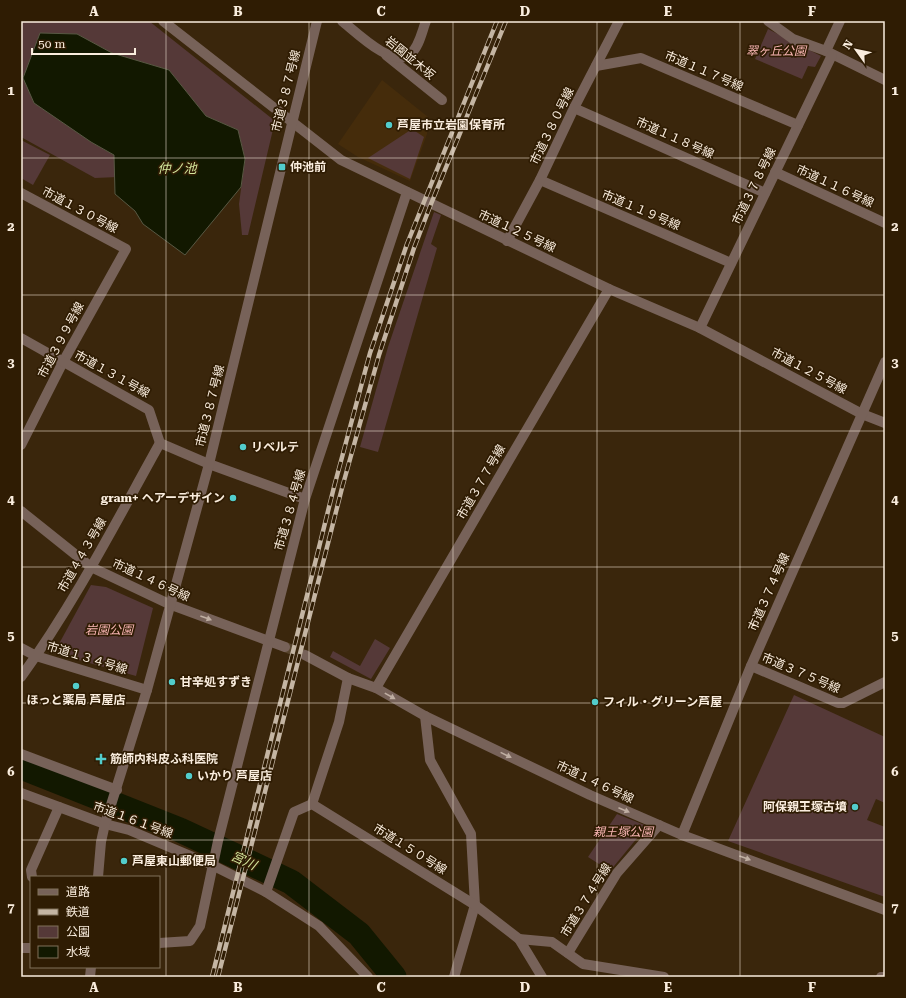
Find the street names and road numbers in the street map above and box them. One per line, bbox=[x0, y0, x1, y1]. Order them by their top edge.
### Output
street label: 岩園並木坂 bbox=[382, 34, 438, 82]
street label: 市道１１７号線 bbox=[663, 48, 745, 94]
street label: 市道３８７号線 bbox=[269, 49, 303, 133]
street label: 市道３８０号線 bbox=[527, 85, 577, 167]
street label: 市道１１８号線 bbox=[634, 115, 716, 161]
street label: 市道３７８号線 bbox=[729, 145, 779, 227]
street label: 市道１１６号線 bbox=[794, 162, 876, 210]
street label: 市道１３０号線 bbox=[40, 184, 120, 236]
street label: 市道１１９号線 bbox=[600, 187, 682, 233]
street label: 市道１２５号線 bbox=[476, 207, 558, 255]
street label: 市道３９９号線 bbox=[35, 300, 87, 380]
street label: 市道１２５号線 bbox=[769, 345, 849, 397]
street label: 市道１３１号線 bbox=[72, 348, 152, 400]
street label: 市道３８７号線 bbox=[193, 364, 227, 448]
street label: 市道３７７号線 bbox=[454, 442, 508, 522]
street label: 市道３８４号線 bbox=[272, 468, 308, 552]
street label: 市道４４３号線 bbox=[55, 515, 109, 595]
street label: 市道３７４号線 bbox=[746, 551, 792, 633]
street label: 市道１４６号線 bbox=[110, 556, 192, 604]
street label: 市道１３４号線 bbox=[45, 639, 129, 677]
street label: 市道３７５号線 bbox=[760, 650, 842, 696]
street label: 市道１４６号線 bbox=[554, 758, 636, 806]
street label: 市道１６１号線 bbox=[91, 799, 175, 841]
street label: 市道１５０号線 bbox=[371, 821, 449, 877]
street label: 市道３７４号線 bbox=[558, 861, 614, 939]

